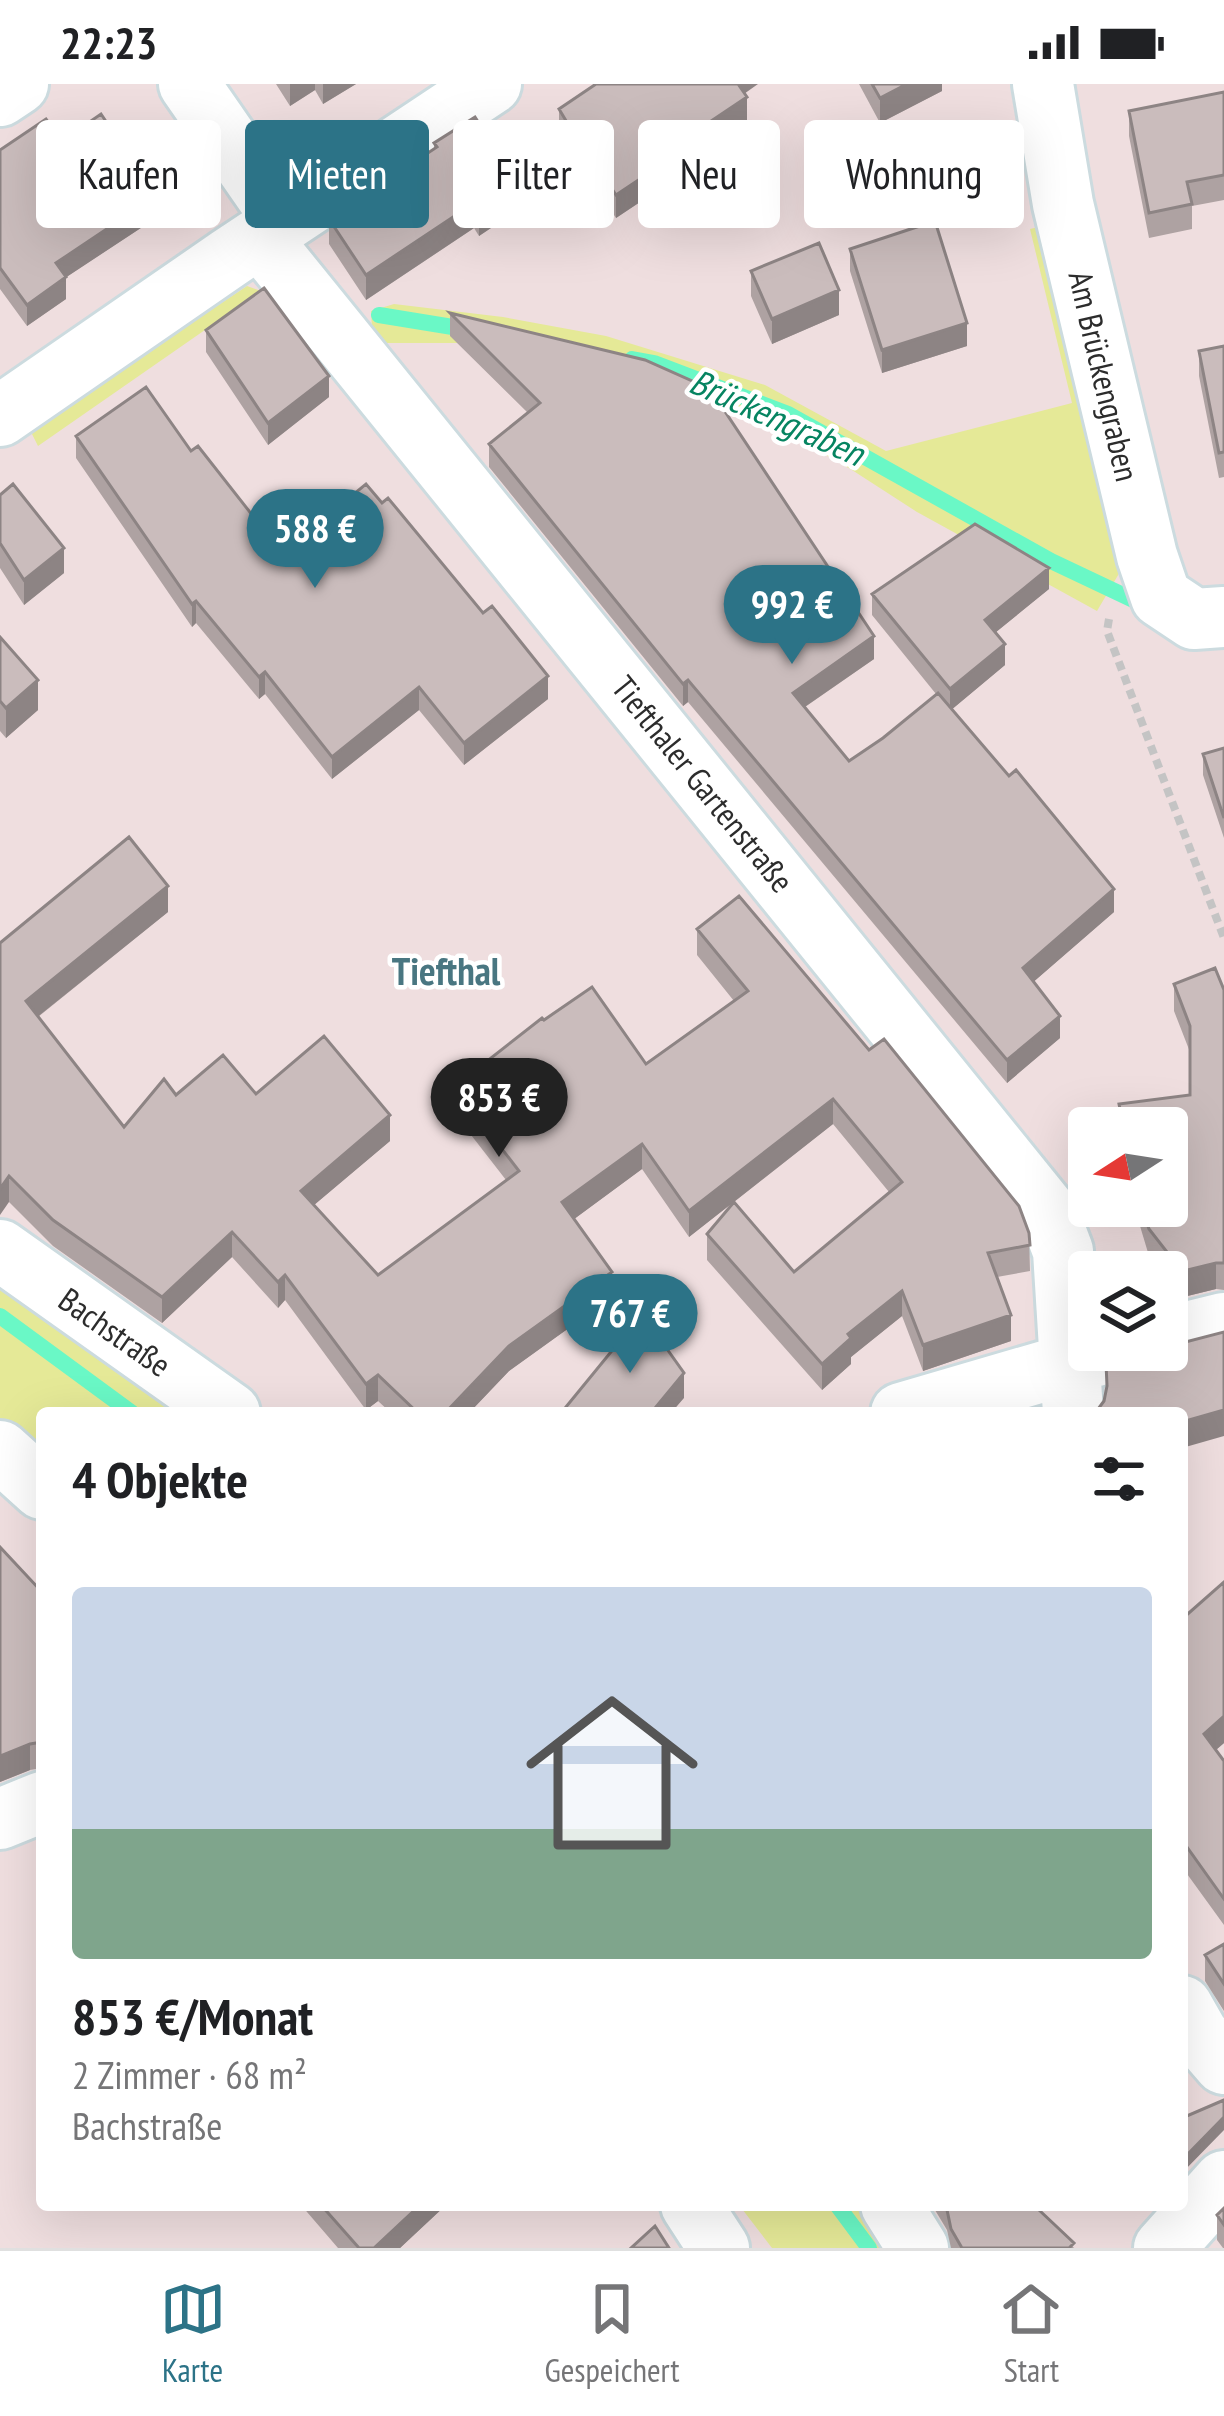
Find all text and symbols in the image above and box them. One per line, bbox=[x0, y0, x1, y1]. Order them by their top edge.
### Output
text: 22:23 bbox=[60, 13, 157, 71]
chip: Kaufen bbox=[36, 120, 221, 228]
chip: Mieten bbox=[245, 120, 429, 228]
chip: Filter bbox=[453, 120, 614, 228]
chip: Neu bbox=[638, 120, 780, 228]
chip: Wohnung bbox=[804, 120, 1024, 228]
street label: Am Brückengraben bbox=[1059, 267, 1150, 485]
water label: Brückengraben bbox=[683, 357, 874, 477]
pin: 588 € bbox=[231, 489, 399, 591]
text: 588 € bbox=[274, 502, 356, 553]
pin: 992 € bbox=[708, 565, 876, 667]
text: 992 € bbox=[751, 578, 833, 629]
street label: Tiefthaler Gartenstraße bbox=[603, 667, 804, 901]
district label: Tiefthal bbox=[392, 945, 501, 996]
pin: 853 € bbox=[415, 1058, 583, 1160]
text: 853 € bbox=[458, 1071, 540, 1122]
north arrow bbox=[1068, 1107, 1188, 1227]
map controls bbox=[1068, 1107, 1188, 1371]
button: layers bbox=[1068, 1251, 1188, 1371]
pin: 767 € bbox=[546, 1274, 714, 1376]
street label: Bachstraße bbox=[51, 1277, 180, 1386]
text: 767 € bbox=[590, 1287, 670, 1338]
text: 4 Objekte bbox=[72, 1446, 248, 1512]
icon: filters bbox=[1086, 1446, 1152, 1512]
icon: home bbox=[504, 1665, 720, 1881]
text: 853 €/Monat bbox=[72, 1983, 313, 2049]
text: 2 Zimmer · 68 m² bbox=[72, 2049, 307, 2100]
text: Bachstraße bbox=[72, 2100, 222, 2151]
tab: Karte bbox=[160, 2276, 226, 2391]
tab: Gespeichert bbox=[545, 2276, 679, 2391]
tab: Start bbox=[998, 2276, 1064, 2391]

